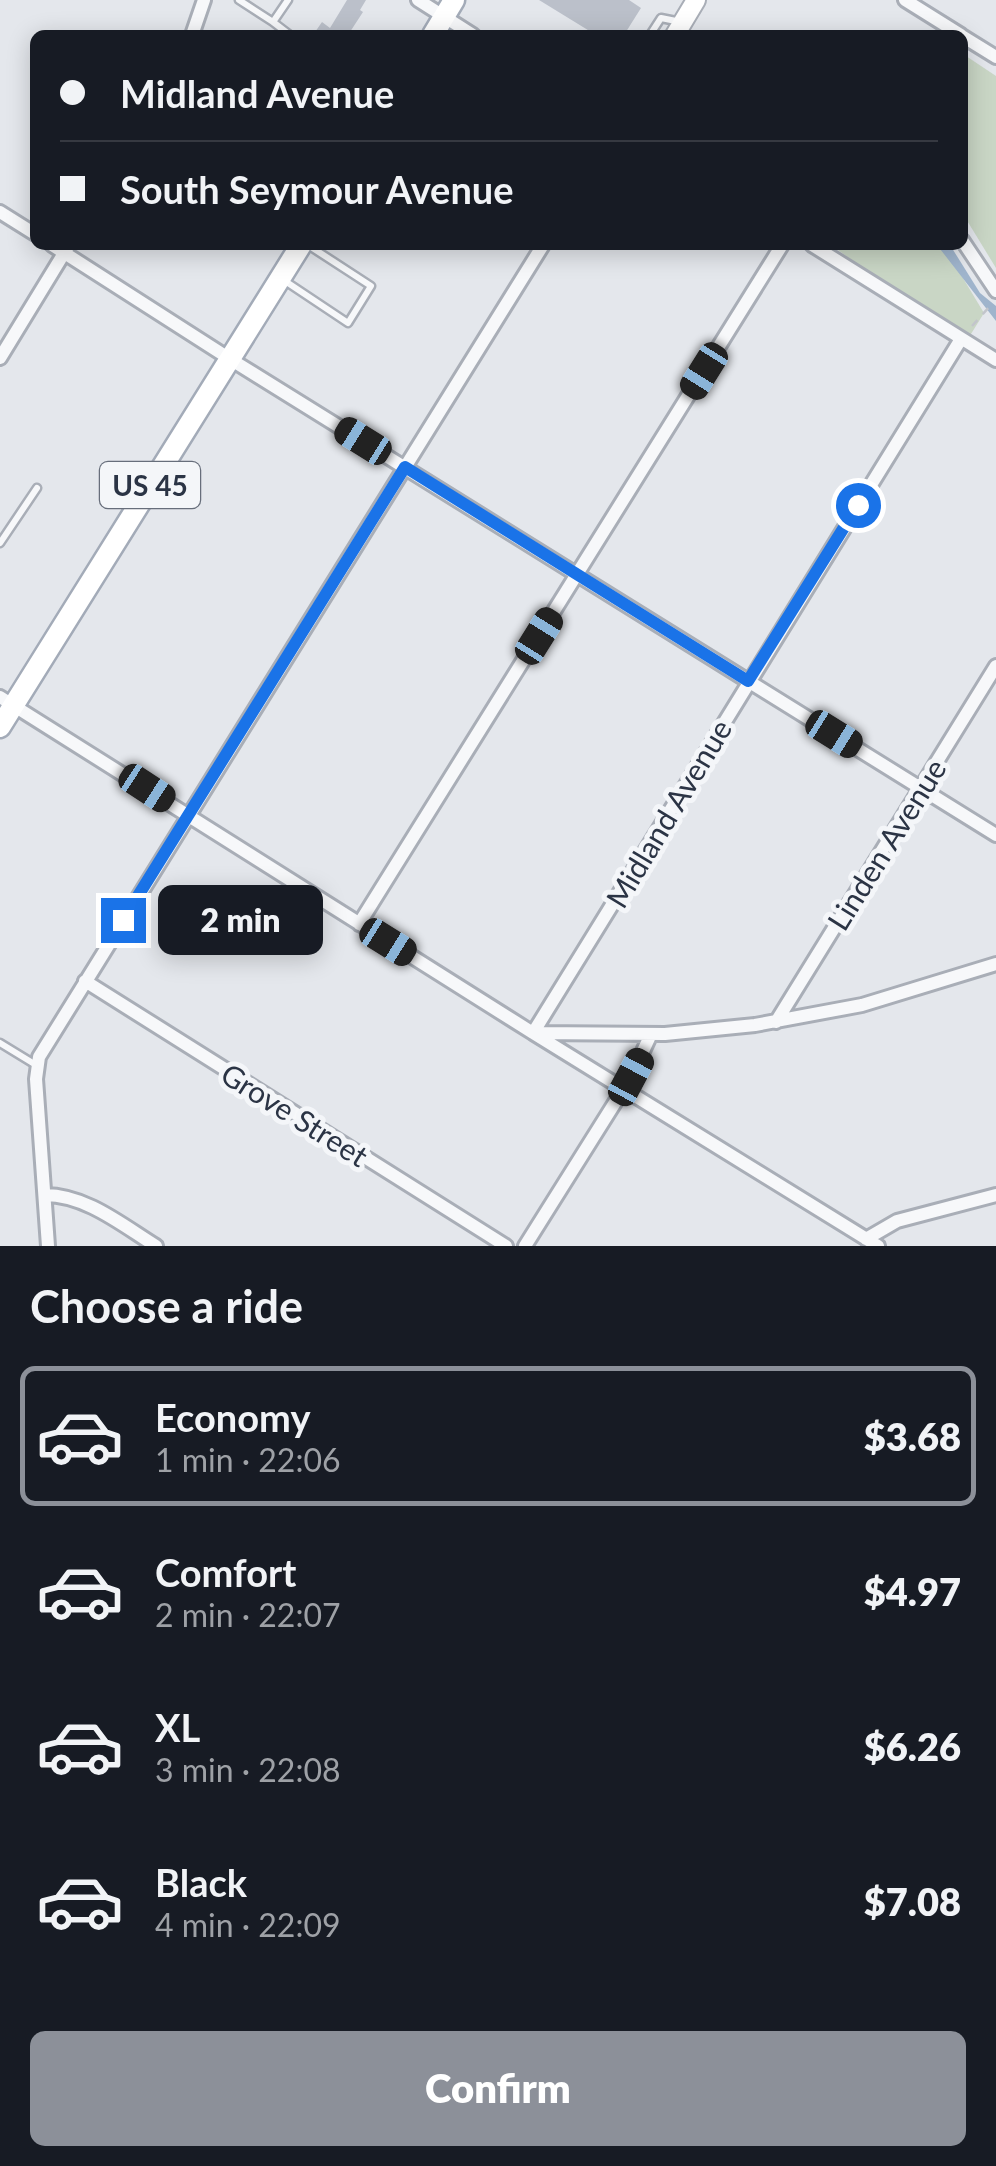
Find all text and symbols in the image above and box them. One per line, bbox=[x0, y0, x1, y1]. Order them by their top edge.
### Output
text: Midland Avenue bbox=[120, 70, 394, 116]
text: South Seymour Avenue bbox=[120, 166, 514, 212]
car bbox=[675, 338, 733, 404]
car bbox=[330, 412, 396, 470]
road number: US 45 bbox=[100, 462, 200, 508]
route start bbox=[836, 483, 881, 528]
car bbox=[510, 603, 568, 669]
car bbox=[801, 705, 867, 763]
street label: Midland Avenue bbox=[598, 712, 738, 914]
street label: Linden Avenue bbox=[819, 752, 953, 936]
car bbox=[114, 759, 180, 817]
callout: 2 min bbox=[158, 885, 323, 955]
route end bbox=[101, 898, 146, 943]
text: 2 min bbox=[201, 900, 280, 939]
car bbox=[355, 913, 421, 971]
car bbox=[604, 1043, 658, 1111]
street label: Grove Street bbox=[215, 1055, 375, 1173]
text: Choose a ride bbox=[30, 1279, 303, 1333]
icon: car bbox=[35, 1391, 125, 1481]
text: Economy bbox=[155, 1394, 310, 1440]
text: $3.68 bbox=[864, 1413, 961, 1459]
text: 1 min · 22:06 bbox=[155, 1440, 341, 1479]
icon: car bbox=[35, 1546, 125, 1636]
text: Comfort bbox=[155, 1549, 296, 1595]
text: $4.97 bbox=[864, 1568, 961, 1614]
text: 2 min · 22:07 bbox=[155, 1595, 341, 1634]
icon: car bbox=[35, 1701, 125, 1791]
text: XL bbox=[155, 1704, 200, 1750]
text: $6.26 bbox=[864, 1723, 961, 1769]
text: 3 min · 22:08 bbox=[155, 1750, 341, 1789]
icon: car bbox=[35, 1856, 125, 1946]
text: Black bbox=[155, 1859, 247, 1905]
text: $7.08 bbox=[864, 1878, 961, 1924]
text: 4 min · 22:09 bbox=[155, 1905, 341, 1944]
button: Confirm bbox=[30, 2031, 966, 2146]

